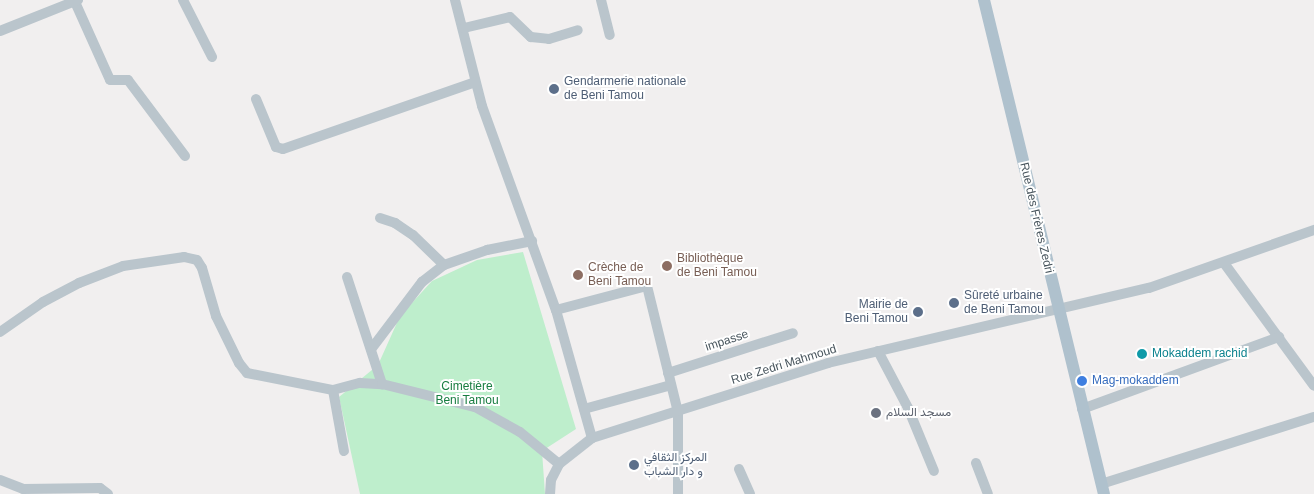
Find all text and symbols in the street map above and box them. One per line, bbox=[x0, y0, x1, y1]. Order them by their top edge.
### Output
place label: Gendarmerie nationale de Beni Tamou bbox=[564, 75, 686, 103]
marker: Gendarmerie nationale de Beni Tamou bbox=[548, 83, 560, 95]
street label: Rue des Frères Zedri bbox=[1016, 161, 1056, 275]
place label: Bibliothèque de Beni Tamou bbox=[677, 252, 757, 280]
marker: Bibliothèque de Beni Tamou bbox=[661, 260, 673, 272]
place label: Crèche de Beni Tamou bbox=[588, 261, 651, 289]
marker: Crèche de Beni Tamou bbox=[572, 269, 584, 281]
place label: Sûreté urbaine de Beni Tamou bbox=[964, 289, 1044, 317]
marker: Sûreté urbaine de Beni Tamou bbox=[948, 297, 960, 309]
place label: Mairie de Beni Tamou bbox=[845, 298, 908, 326]
marker: Mairie de Beni Tamou bbox=[912, 306, 924, 318]
street label: impasse bbox=[704, 327, 750, 355]
street label: Rue Zedri Mahmoud bbox=[730, 342, 838, 388]
place label: Mokaddem rachid bbox=[1152, 347, 1247, 361]
marker: Mokaddem rachid bbox=[1136, 348, 1148, 360]
place label: Mag-mokaddem bbox=[1092, 374, 1179, 388]
marker: Mag-mokaddem bbox=[1076, 375, 1088, 387]
park label: Cimetière Beni Tamou bbox=[435, 380, 499, 408]
place label: مسجد السلام bbox=[886, 406, 951, 420]
marker: مسجد السلام bbox=[870, 407, 882, 419]
place label: المركز الثقافي و دار الشباب bbox=[644, 451, 707, 479]
marker: المركز الثقافي و دار الشباب bbox=[628, 459, 640, 471]

